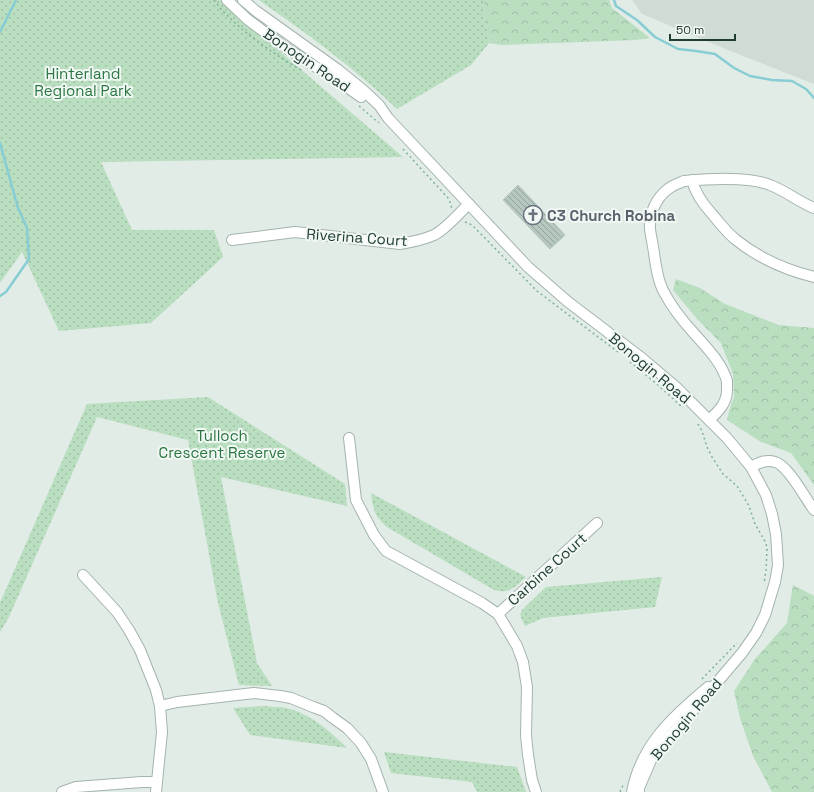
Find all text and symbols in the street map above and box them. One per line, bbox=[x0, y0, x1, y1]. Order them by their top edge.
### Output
scale bar bbox=[670, 16, 735, 42]
text: 50 m bbox=[676, 22, 704, 38]
street label: Bonogin Road bbox=[260, 24, 354, 96]
park label: Hinterland Regional Park bbox=[34, 64, 132, 100]
church icon: C3 Church Robina bbox=[522, 204, 544, 226]
place label: C3 Church Robina bbox=[547, 206, 676, 225]
street label: Riverina Court bbox=[306, 224, 408, 250]
street label: Bonogin Road bbox=[605, 328, 695, 408]
park label: Tulloch Crescent Reserve bbox=[159, 426, 286, 462]
street label: Carbine Court bbox=[504, 528, 591, 609]
street label: Bonogin Road bbox=[646, 674, 726, 764]

